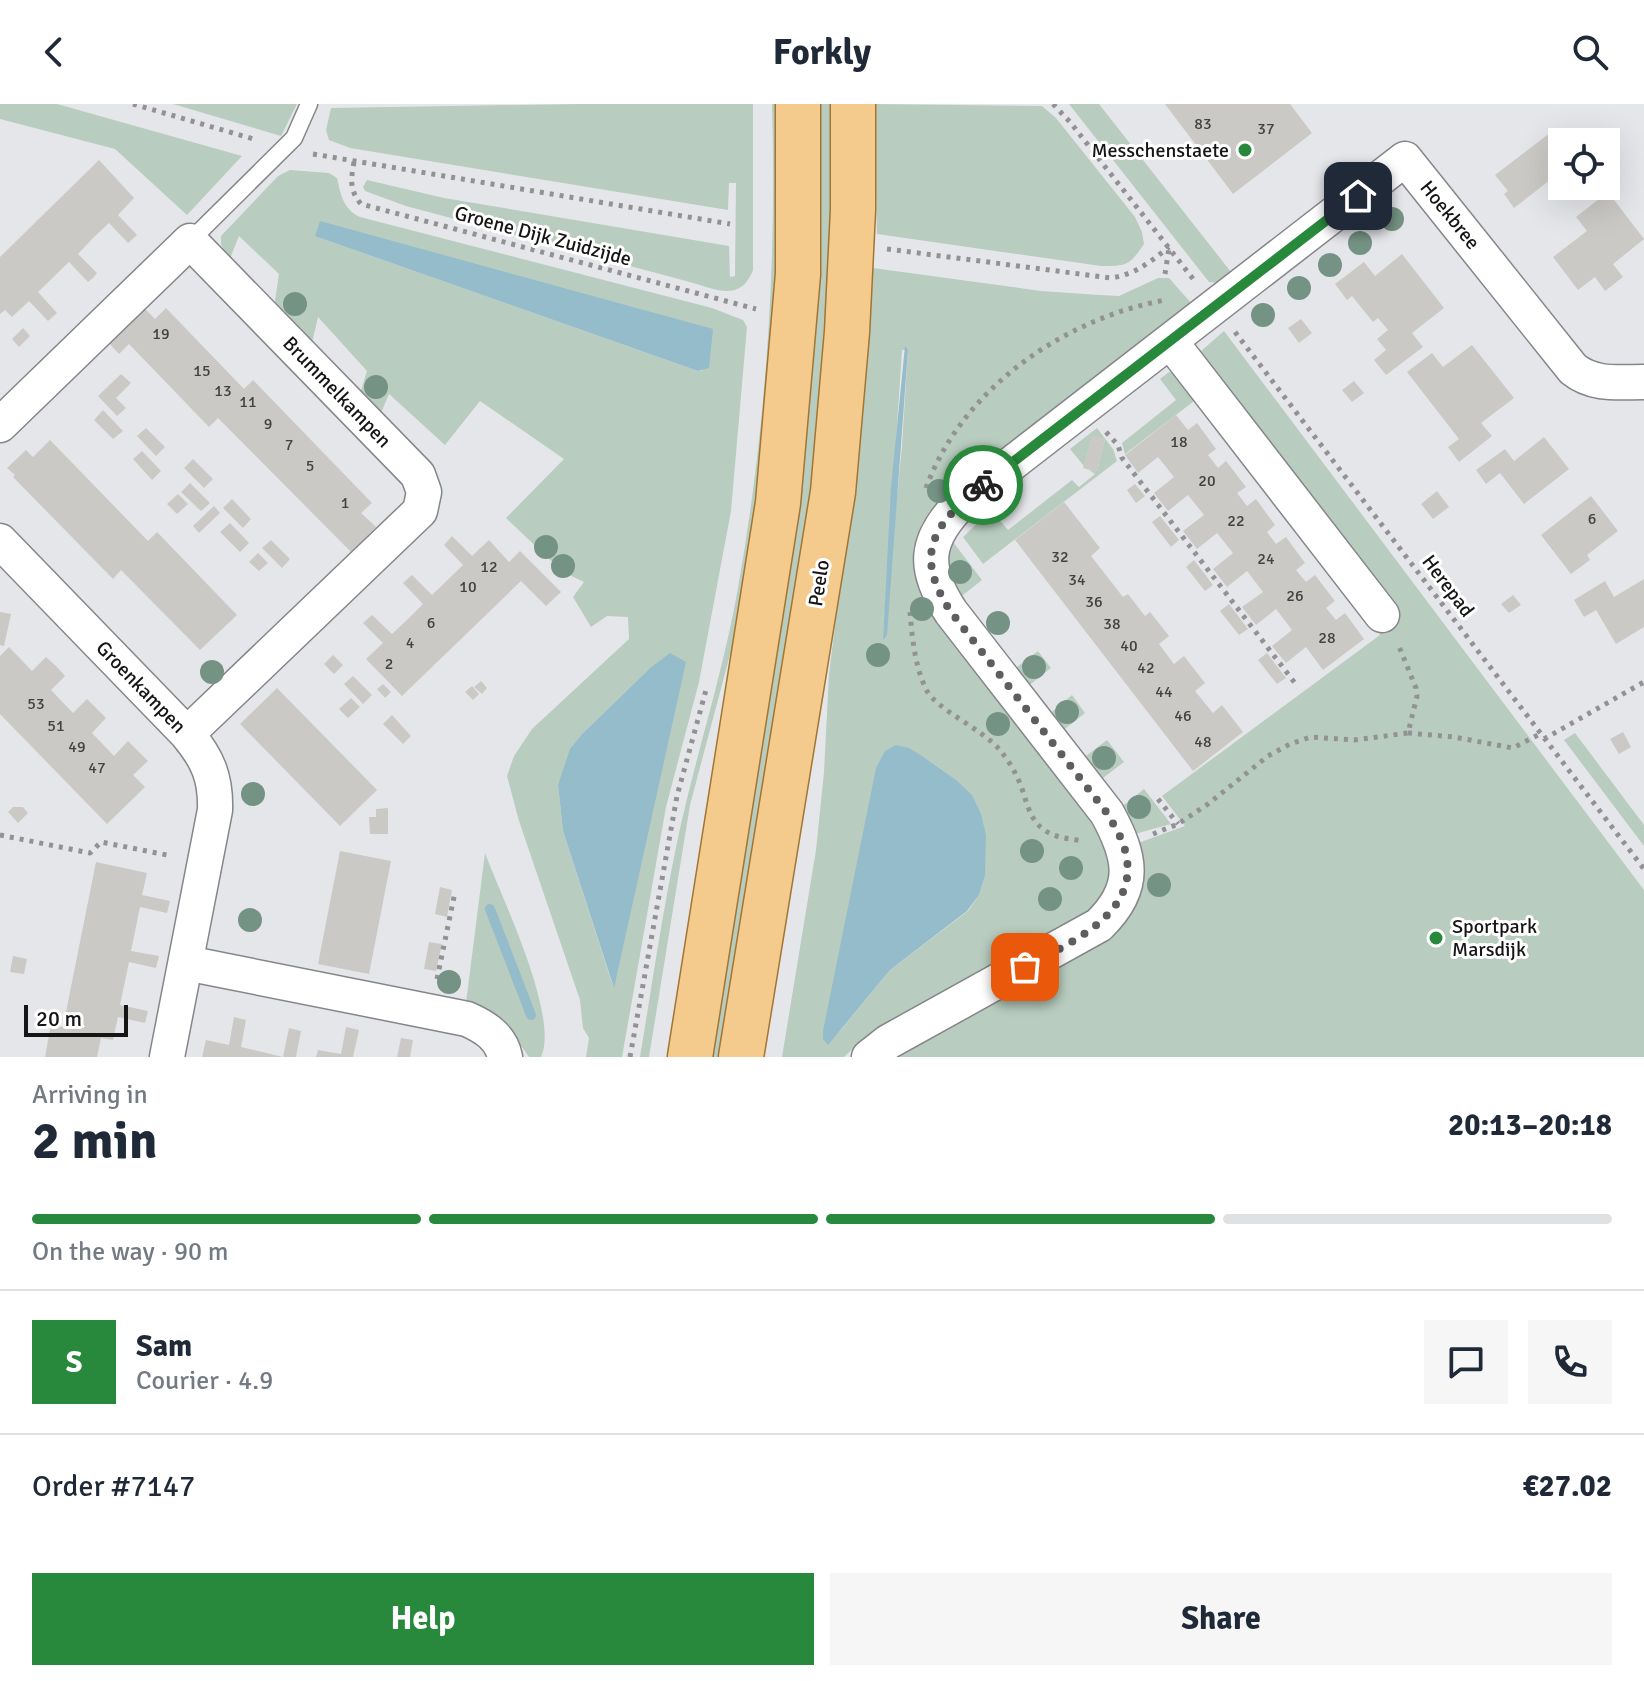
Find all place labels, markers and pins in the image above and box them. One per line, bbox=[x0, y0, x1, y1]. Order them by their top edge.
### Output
place label: Messchenstaete bbox=[1091, 138, 1229, 163]
marker: Messchenstaete bbox=[1236, 141, 1254, 159]
pin bbox=[1324, 162, 1392, 230]
place label: Sportpark Marsdijk bbox=[1452, 914, 1537, 962]
marker: Sportpark Marsdijk bbox=[1427, 929, 1445, 947]
pin bbox=[991, 933, 1059, 1001]

